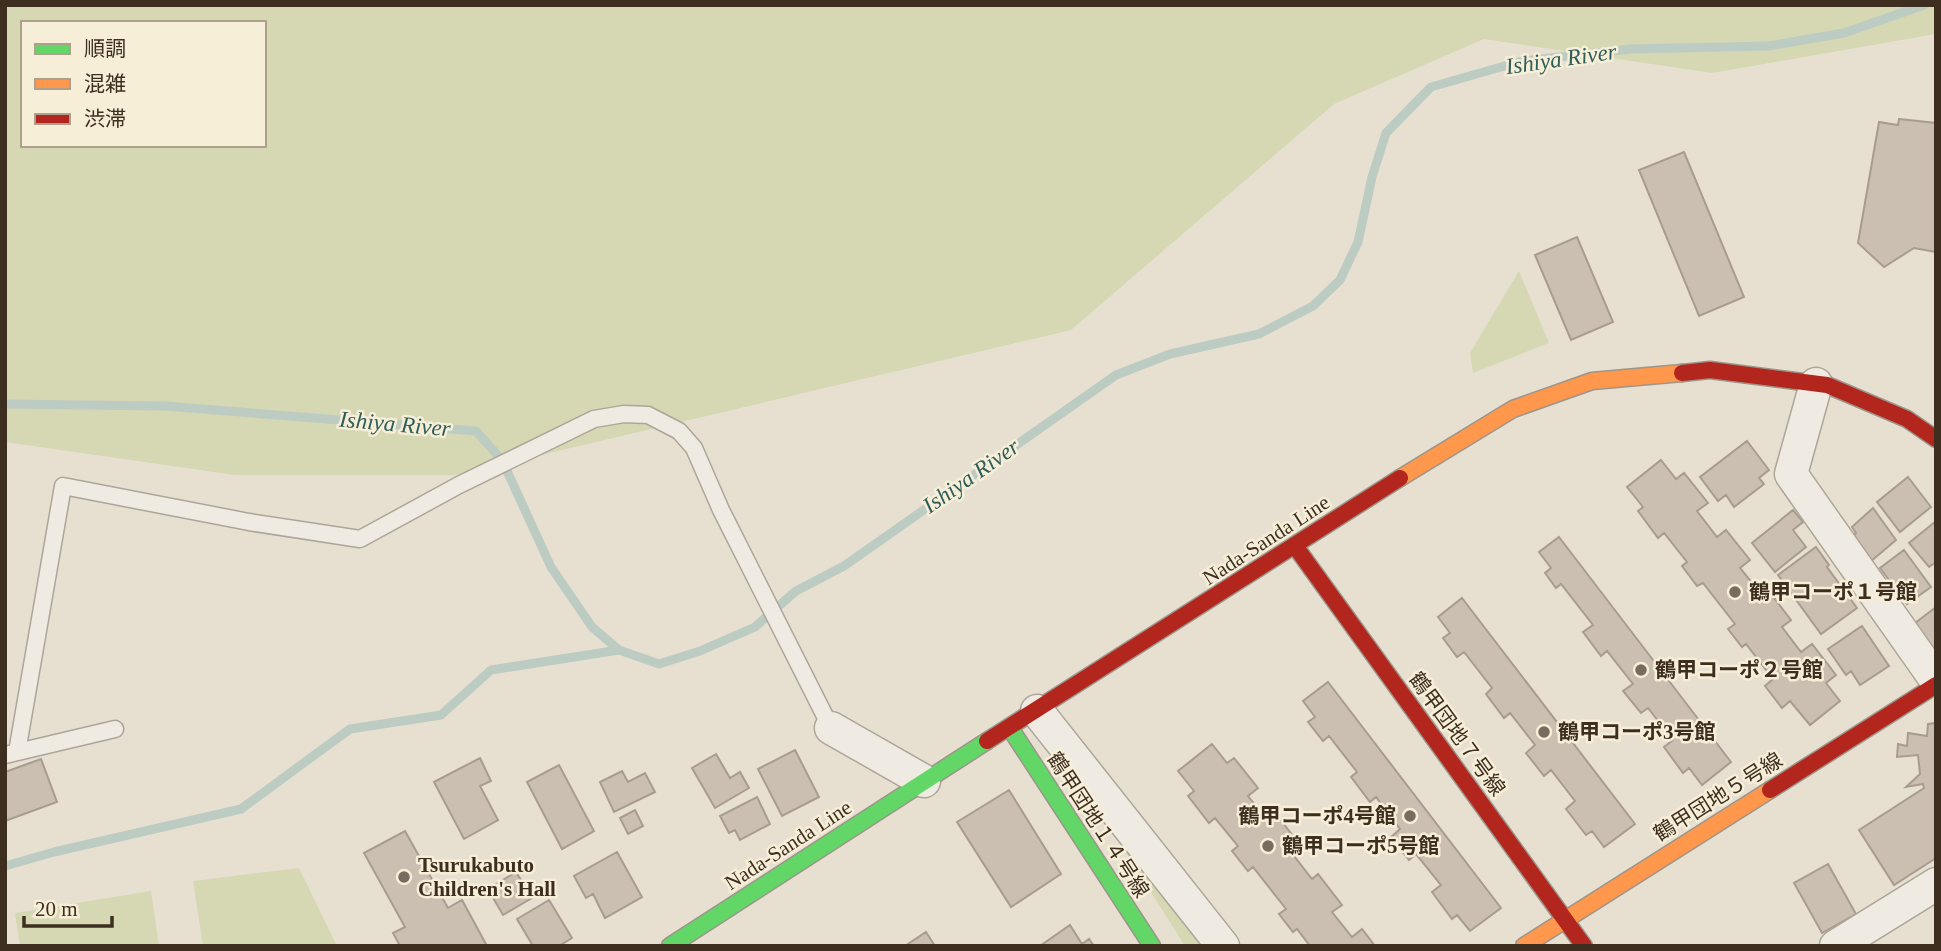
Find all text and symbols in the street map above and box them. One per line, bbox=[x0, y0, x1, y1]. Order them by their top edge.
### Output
legend bbox=[21, 21, 266, 147]
text: 順調 bbox=[84, 37, 126, 61]
water label: Ishiya River bbox=[1503, 39, 1619, 79]
text: 混雑 bbox=[84, 72, 126, 96]
text: 渋滞 bbox=[84, 107, 126, 131]
water label: Ishiya River bbox=[337, 407, 453, 441]
water label: Ishiya River bbox=[917, 433, 1025, 519]
street label: Nada-Sanda Line bbox=[1198, 490, 1334, 590]
place label: 鶴甲コーポ１号館 bbox=[1749, 580, 1917, 604]
marker: 鶴甲コーポ１号館 bbox=[1727, 584, 1743, 600]
place label: 鶴甲コーポ２号館 bbox=[1655, 658, 1823, 682]
marker: 鶴甲コーポ２号館 bbox=[1633, 662, 1649, 678]
street label: 鶴甲団地７号線 bbox=[1404, 667, 1510, 801]
place label: 鶴甲コーポ3号館 bbox=[1558, 720, 1716, 744]
marker: 鶴甲コーポ3号館 bbox=[1536, 724, 1552, 740]
street label: 鶴甲団地１４号線 bbox=[1042, 748, 1154, 902]
street label: 鶴甲団地５号線 bbox=[1649, 748, 1787, 846]
street label: Nada-Sanda Line bbox=[720, 795, 856, 895]
place label: 鶴甲コーポ4号館 bbox=[1239, 804, 1396, 828]
marker: 鶴甲コーポ4号館 bbox=[1402, 808, 1418, 824]
place label: 鶴甲コーポ5号館 bbox=[1282, 834, 1440, 858]
marker: 鶴甲コーポ5号館 bbox=[1260, 838, 1276, 854]
place label: Tsurukabuto Children's Hall bbox=[418, 853, 556, 901]
marker: Tsurukabuto Children's Hall bbox=[396, 869, 412, 885]
scale bar bbox=[24, 884, 112, 928]
text: 20 m bbox=[35, 897, 78, 921]

